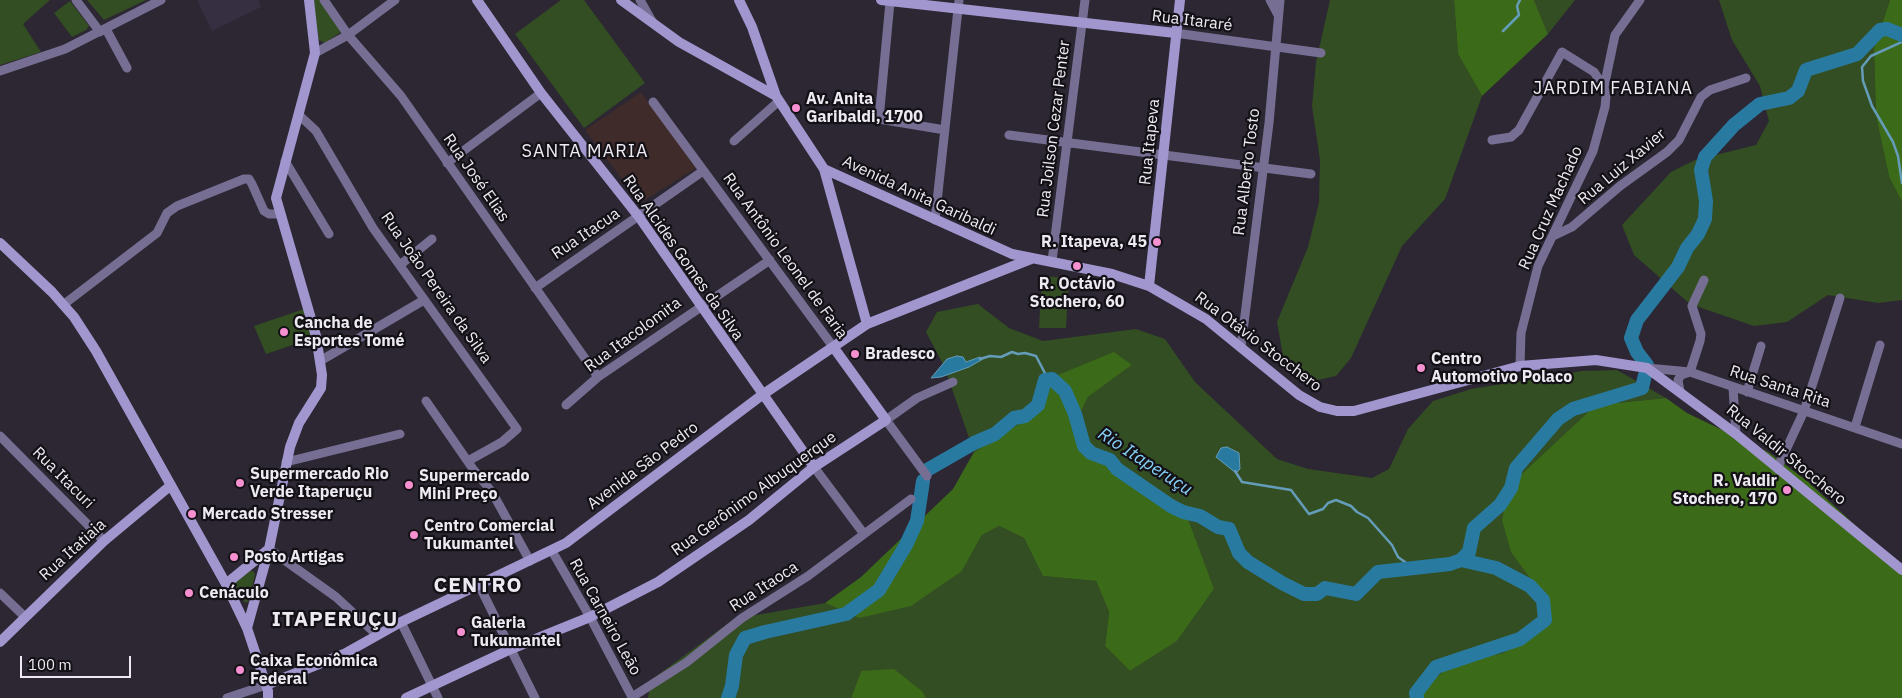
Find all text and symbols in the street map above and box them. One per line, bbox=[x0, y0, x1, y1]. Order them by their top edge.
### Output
street label: Rua Itararé bbox=[1151, 7, 1233, 35]
street label: Rua Joilson Cezar Penter bbox=[1034, 39, 1074, 219]
district label: JARDIM FABIANA bbox=[1531, 78, 1695, 100]
place label: Av. Anita Garibaldi, 1700 bbox=[806, 89, 923, 127]
street label: Rua Itapeva bbox=[1136, 98, 1164, 186]
marker: Av. Anita Garibaldi, 1700 bbox=[790, 102, 802, 114]
street label: Rua Alberto Tosto bbox=[1230, 107, 1264, 237]
street label: Rua Luiz Xavier bbox=[1574, 125, 1670, 209]
street label: Rua José Elias bbox=[439, 130, 513, 226]
district label: SANTA MARIA bbox=[520, 141, 650, 163]
street label: Rua Cruz Machado bbox=[1515, 143, 1587, 273]
street label: Avenida Anita Garibaldi bbox=[839, 152, 999, 240]
street label: Rua Antônio Leonel de Faria bbox=[718, 169, 852, 343]
street label: Rua Alcides Gomes da Silva bbox=[618, 172, 748, 344]
street label: Rua Itacua bbox=[548, 204, 624, 264]
street label: Rua João Pereira da Silva bbox=[376, 209, 496, 367]
place label: R. Itapeva, 45 bbox=[1041, 232, 1147, 252]
marker: R. Itapeva, 45 bbox=[1151, 236, 1163, 248]
marker: R. Octávio Stochero, 60 bbox=[1071, 260, 1083, 272]
place label: R. Octávio Stochero, 60 bbox=[1030, 274, 1124, 312]
street label: Rua Otávio Stocchero bbox=[1191, 288, 1325, 396]
street label: Rua Itacolomita bbox=[581, 294, 685, 376]
place label: Cancha de Esportes Tomé bbox=[294, 313, 405, 351]
marker: Cancha de Esportes Tomé bbox=[278, 326, 290, 338]
place label: Bradesco bbox=[865, 344, 935, 364]
marker: Bradesco bbox=[849, 348, 861, 360]
place label: Centro Automotivo Polaco bbox=[1431, 349, 1572, 387]
marker: Centro Automotivo Polaco bbox=[1415, 362, 1427, 374]
street label: Rua Santa Rita bbox=[1727, 362, 1833, 412]
street label: Rua Valdir Stocchero bbox=[1722, 401, 1850, 509]
street label: Avenida São Pedro bbox=[584, 418, 702, 514]
water label: Rio Itaperuçu bbox=[1094, 423, 1196, 501]
street label: Rua Gerônimo Albuquerque bbox=[668, 428, 840, 560]
street label: Rua Itacuri bbox=[28, 443, 98, 513]
place label: Supermercado Rio Verde Itaperuçu bbox=[250, 464, 389, 502]
place label: Supermercado Mini Preço bbox=[419, 466, 530, 504]
place label: R. Valdir Stochero, 170 bbox=[1673, 471, 1777, 509]
marker: Supermercado Rio Verde Itaperuçu bbox=[234, 477, 246, 489]
marker: Supermercado Mini Preço bbox=[403, 479, 415, 491]
marker: R. Valdir Stochero, 170 bbox=[1781, 484, 1793, 496]
place label: Mercado Stresser bbox=[202, 504, 333, 524]
marker: Mercado Stresser bbox=[186, 508, 198, 520]
street label: Rua Itatiaia bbox=[36, 515, 110, 585]
place label: Centro Comercial Tukumantel bbox=[424, 516, 554, 554]
marker: Centro Comercial Tukumantel bbox=[408, 529, 420, 541]
place label: Posto Artigas bbox=[244, 547, 344, 567]
marker: Posto Artigas bbox=[228, 551, 240, 563]
street label: Rua Carneiro Leão bbox=[565, 555, 645, 679]
street label: Rua Itaoca bbox=[726, 558, 802, 616]
district label: CENTRO bbox=[433, 573, 523, 599]
place label: Cenáculo bbox=[199, 583, 269, 603]
marker: Cenáculo bbox=[183, 587, 195, 599]
district label: ITAPERUÇU bbox=[271, 607, 399, 633]
place label: Galeria Tukumantel bbox=[471, 613, 561, 651]
marker: Galeria Tukumantel bbox=[455, 626, 467, 638]
scale bar bbox=[22, 646, 134, 678]
place label: Caixa Econômica Federal bbox=[250, 651, 378, 689]
text: 100 m bbox=[28, 655, 72, 674]
marker: Caixa Econômica Federal bbox=[234, 664, 246, 676]

